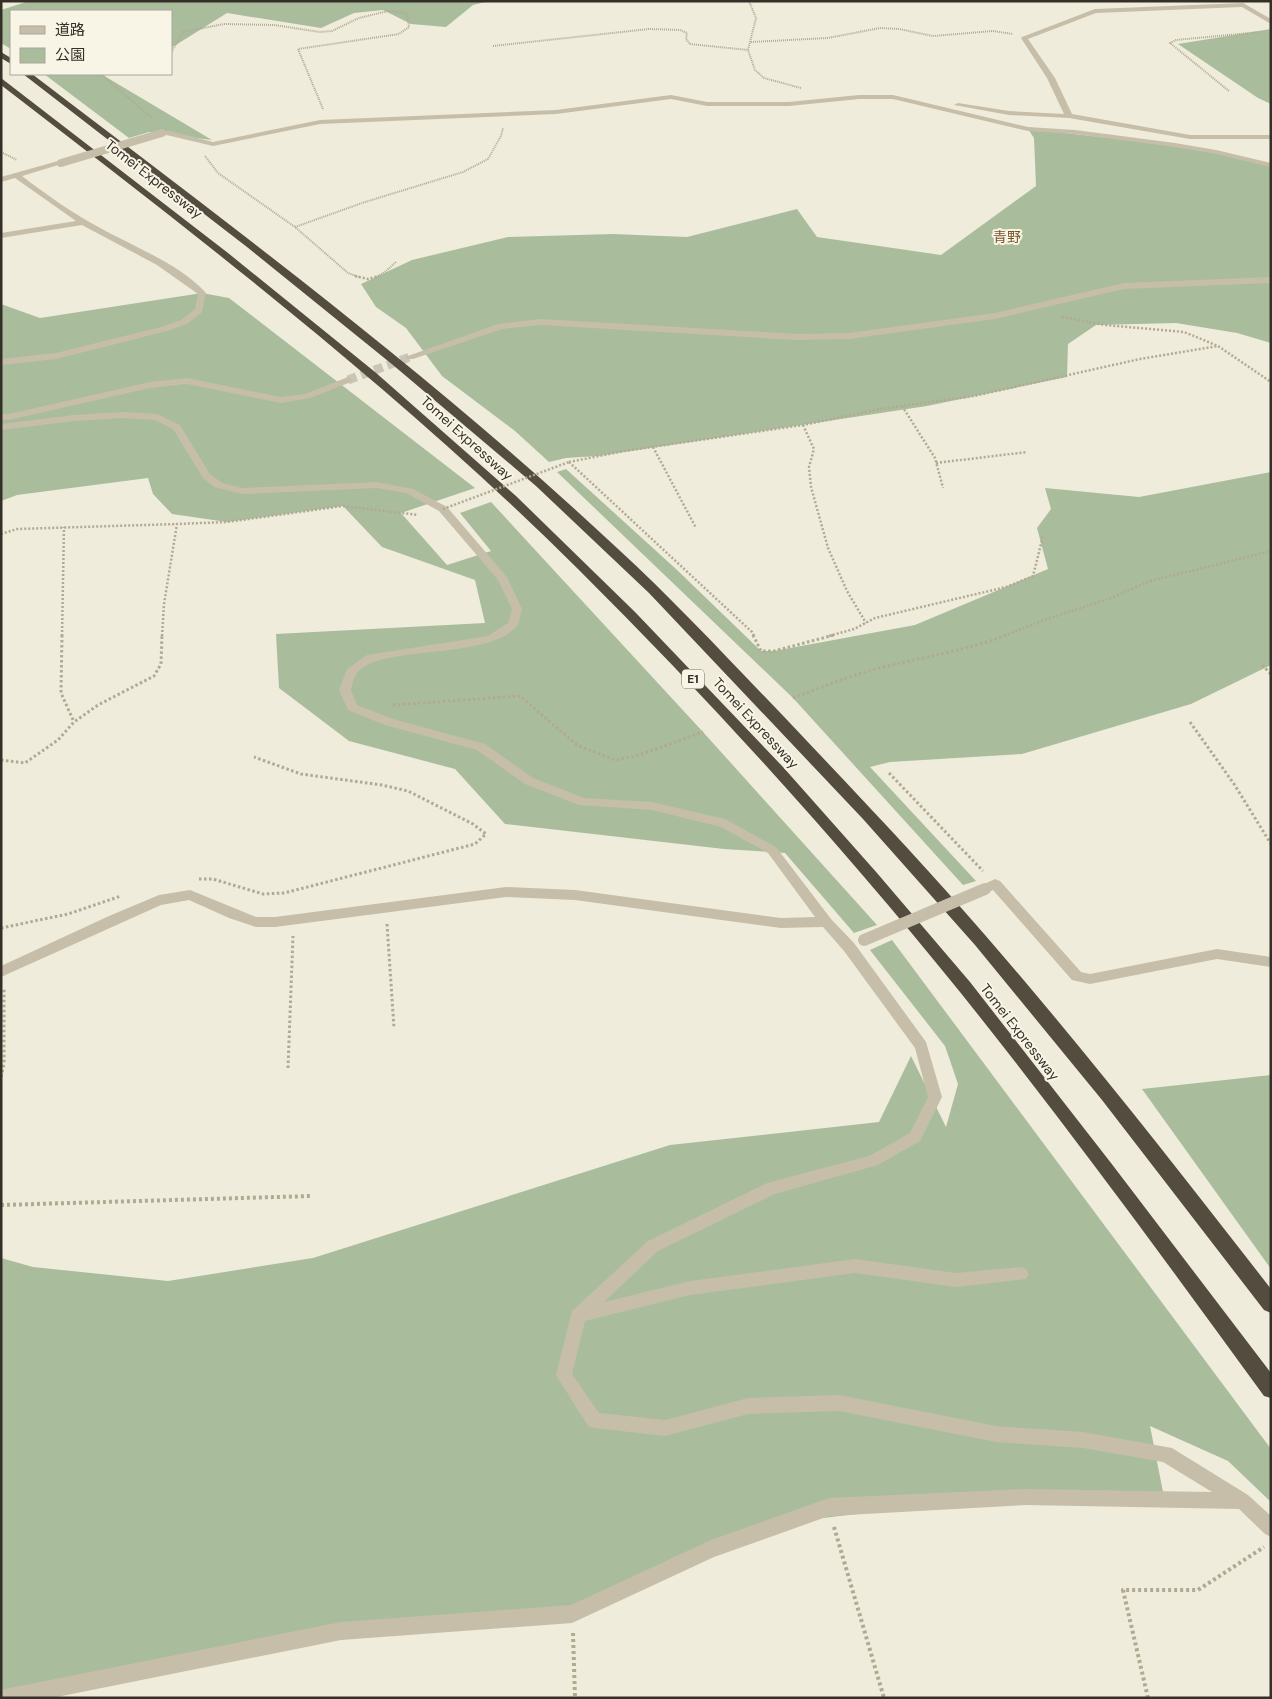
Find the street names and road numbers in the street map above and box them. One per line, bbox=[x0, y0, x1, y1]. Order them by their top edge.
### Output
street label: Tomei Expressway bbox=[102, 135, 206, 223]
street label: Tomei Expressway bbox=[417, 392, 517, 484]
road number: E1 bbox=[682, 670, 704, 689]
street label: Tomei Expressway bbox=[709, 674, 803, 773]
street label: Tomei Expressway bbox=[976, 980, 1064, 1084]

